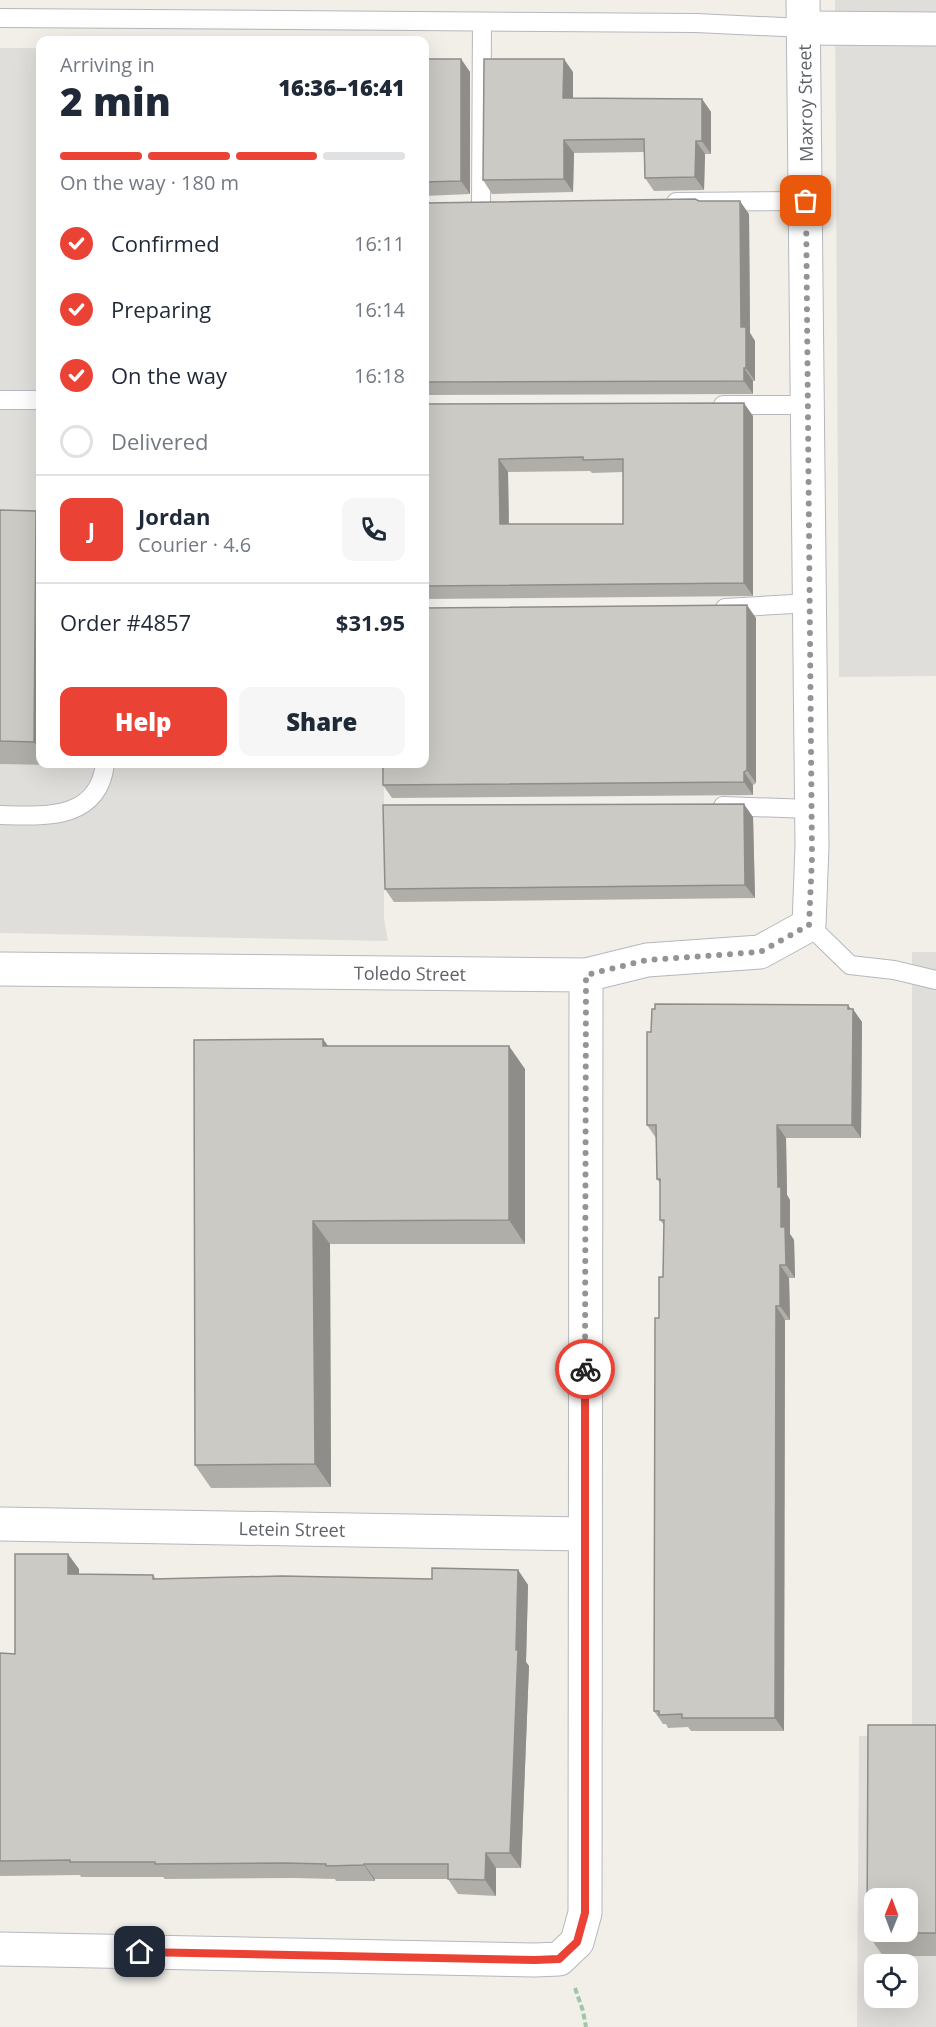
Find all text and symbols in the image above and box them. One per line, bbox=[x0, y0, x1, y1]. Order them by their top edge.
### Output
street label: Maxroy Street bbox=[792, 44, 818, 162]
text: Arriving in bbox=[60, 51, 155, 78]
text: 16:36–16:41 bbox=[278, 72, 405, 102]
text: 2 min bbox=[60, 74, 171, 127]
text: On the way · 180 m bbox=[60, 169, 239, 196]
pin bbox=[780, 175, 831, 226]
icon: bag bbox=[789, 184, 822, 217]
icon: check bbox=[60, 227, 93, 260]
text: Confirmed bbox=[111, 228, 220, 258]
text: 16:11 bbox=[354, 230, 405, 257]
icon: check bbox=[60, 293, 93, 326]
text: Preparing bbox=[111, 294, 211, 324]
text: 16:14 bbox=[354, 296, 405, 323]
icon: check bbox=[60, 359, 93, 392]
text: On the way bbox=[111, 360, 227, 390]
text: 16:18 bbox=[354, 362, 405, 389]
text: Delivered bbox=[111, 426, 209, 456]
button: phone bbox=[342, 498, 405, 561]
text: Jordan bbox=[138, 501, 211, 531]
text: J bbox=[88, 514, 95, 544]
text: Courier · 4.6 bbox=[138, 531, 251, 558]
text: Order #4857 bbox=[60, 607, 191, 637]
text: $31.95 bbox=[336, 607, 405, 637]
button: Help bbox=[60, 687, 227, 756]
button: Share bbox=[239, 687, 405, 756]
street label: Toledo Street bbox=[354, 961, 466, 986]
courier bbox=[555, 1339, 615, 1399]
icon: bike bbox=[569, 1353, 602, 1386]
street label: Letein Street bbox=[238, 1516, 345, 1542]
north arrow bbox=[864, 1888, 918, 1942]
map controls bbox=[864, 1888, 918, 2008]
pin bbox=[114, 1926, 165, 1977]
icon: home bbox=[123, 1935, 156, 1968]
button: locate bbox=[864, 1954, 918, 2008]

